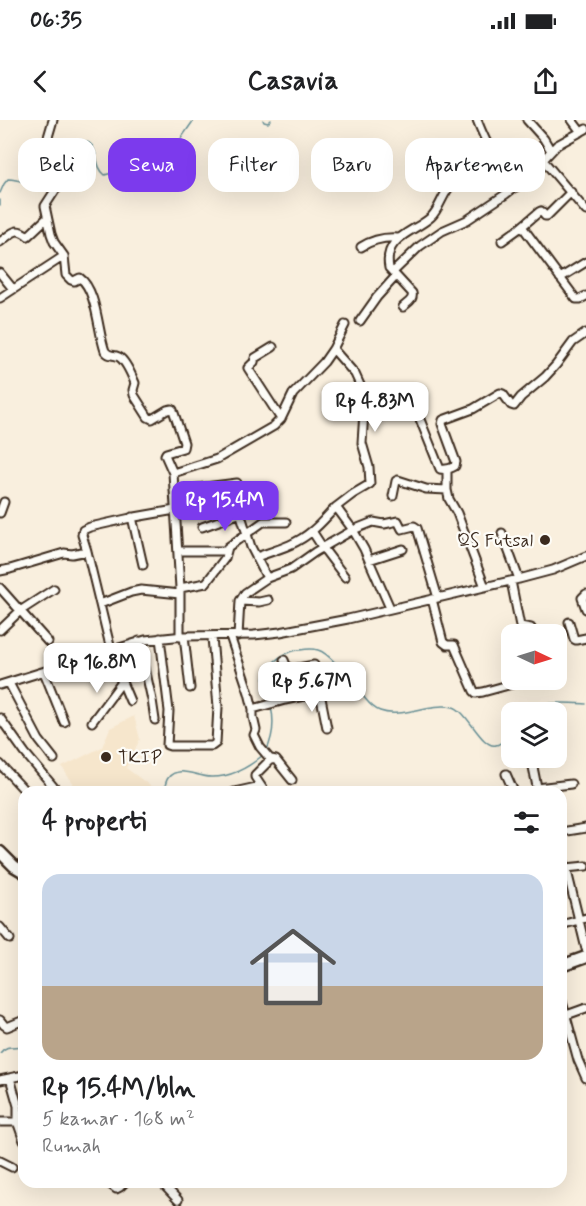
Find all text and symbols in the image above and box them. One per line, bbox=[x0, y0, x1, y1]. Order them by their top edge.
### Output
text: 06:35 bbox=[30, 7, 82, 35]
text: Casavia bbox=[248, 64, 338, 99]
icon: back bbox=[24, 65, 57, 98]
icon: share bbox=[529, 65, 562, 98]
chip: Beli bbox=[18, 138, 96, 192]
chip: Sewa bbox=[108, 138, 196, 192]
chip: Filter bbox=[208, 138, 299, 192]
chip: Baru bbox=[311, 138, 393, 192]
chip: Apartemen bbox=[405, 138, 545, 192]
pin: Rp 4.83M bbox=[313, 382, 437, 433]
text: Rp 4.83M bbox=[336, 388, 414, 415]
pin: Rp 15.4M bbox=[163, 481, 287, 532]
text: Rp 15.4M bbox=[186, 487, 264, 514]
place label: QS Futsal bbox=[457, 529, 533, 553]
marker: QS Futsal bbox=[538, 533, 552, 547]
north arrow bbox=[501, 624, 567, 690]
map controls bbox=[501, 624, 567, 768]
pin: Rp 16.8M bbox=[35, 643, 159, 694]
text: Rp 16.8M bbox=[58, 649, 136, 676]
pin: Rp 5.67M bbox=[250, 662, 374, 713]
text: Rp 5.67M bbox=[272, 668, 352, 695]
button: layers bbox=[501, 702, 567, 768]
place label: TKIP bbox=[118, 746, 162, 770]
marker: TKIP bbox=[99, 750, 113, 764]
text: 4 properti bbox=[42, 805, 146, 839]
icon: filters bbox=[510, 806, 543, 839]
icon: home bbox=[239, 913, 347, 1021]
text: Rp 15.4M/bln bbox=[42, 1072, 195, 1106]
text: 5 kamar · 168 m² bbox=[42, 1106, 195, 1133]
text: Rumah bbox=[42, 1133, 101, 1160]

